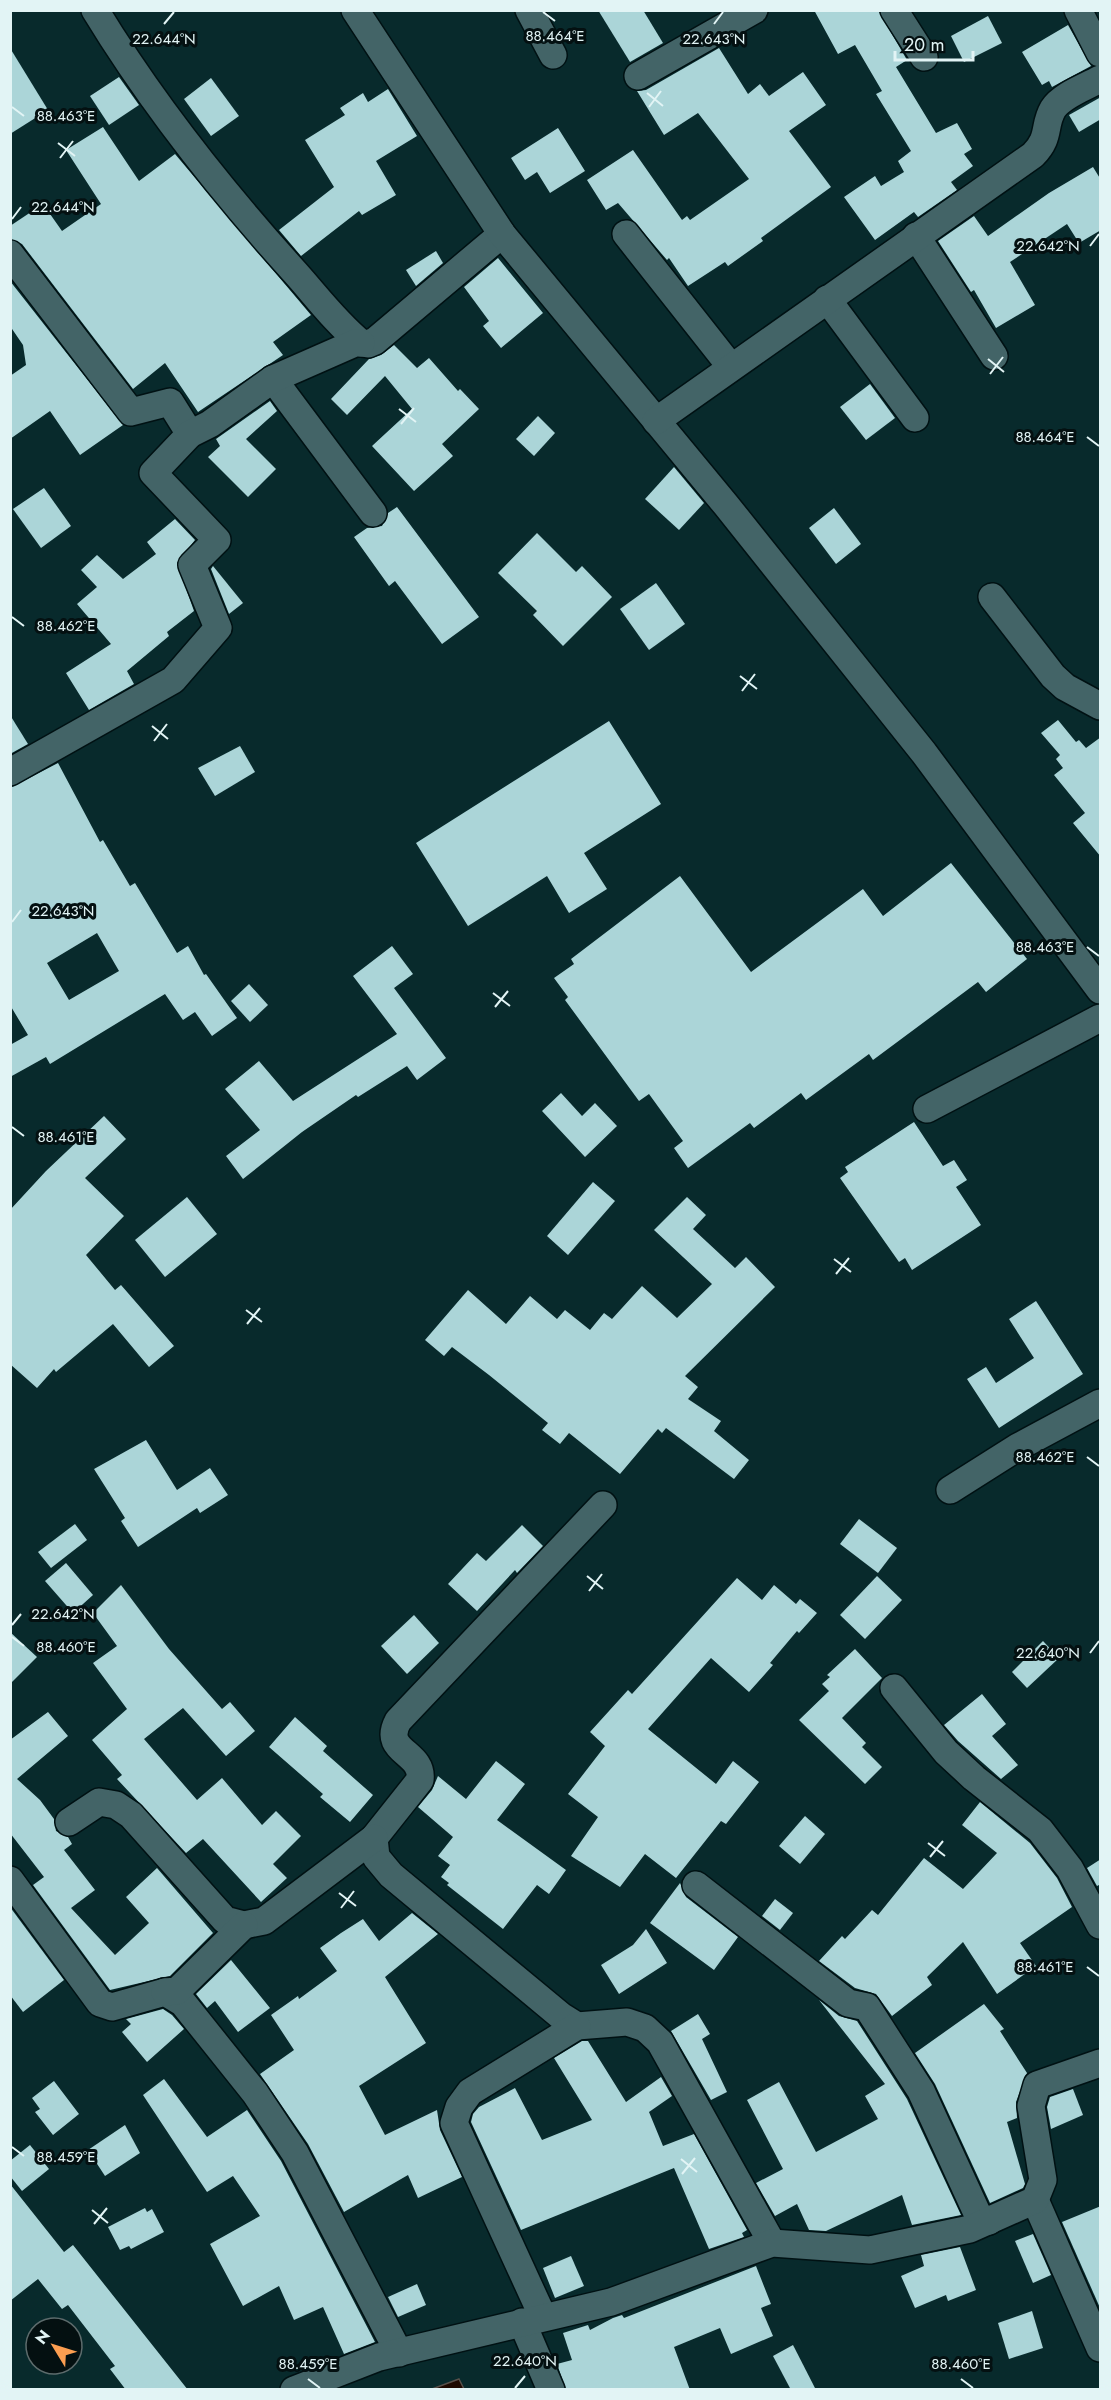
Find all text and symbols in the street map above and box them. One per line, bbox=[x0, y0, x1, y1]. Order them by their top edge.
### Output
scale bar bbox=[895, 24, 973, 62]
text: 88.464°E bbox=[525, 25, 585, 47]
text: 22.644°N bbox=[132, 28, 196, 50]
text: 22.643°N bbox=[683, 28, 745, 50]
text: 20 m bbox=[904, 32, 944, 58]
text: 88.463°E bbox=[37, 105, 95, 127]
text: 22.644°N bbox=[31, 196, 95, 218]
text: 22.642°N bbox=[1016, 235, 1080, 257]
text: 88.464°E bbox=[1015, 426, 1075, 448]
text: 88.462°E bbox=[37, 615, 96, 637]
text: 22.643°N bbox=[32, 900, 94, 922]
text: 88.463°E bbox=[1016, 936, 1074, 958]
text: 88.461°E bbox=[37, 1126, 95, 1148]
text: 88.462°E bbox=[1016, 1446, 1075, 1468]
text: 22.642°N bbox=[31, 1603, 95, 1625]
text: 88.460°E bbox=[36, 1636, 96, 1658]
text: 22.640°N bbox=[1016, 1642, 1080, 1664]
text: 88.461°E bbox=[1016, 1956, 1074, 1978]
text: 88.459°E bbox=[37, 2146, 95, 2168]
north arrow bbox=[24, 2316, 84, 2376]
text: N bbox=[30, 2325, 56, 2349]
text: 22.640°N bbox=[493, 2350, 557, 2372]
text: 88.459°E bbox=[279, 2353, 337, 2375]
text: 88.460°E bbox=[931, 2353, 991, 2375]

